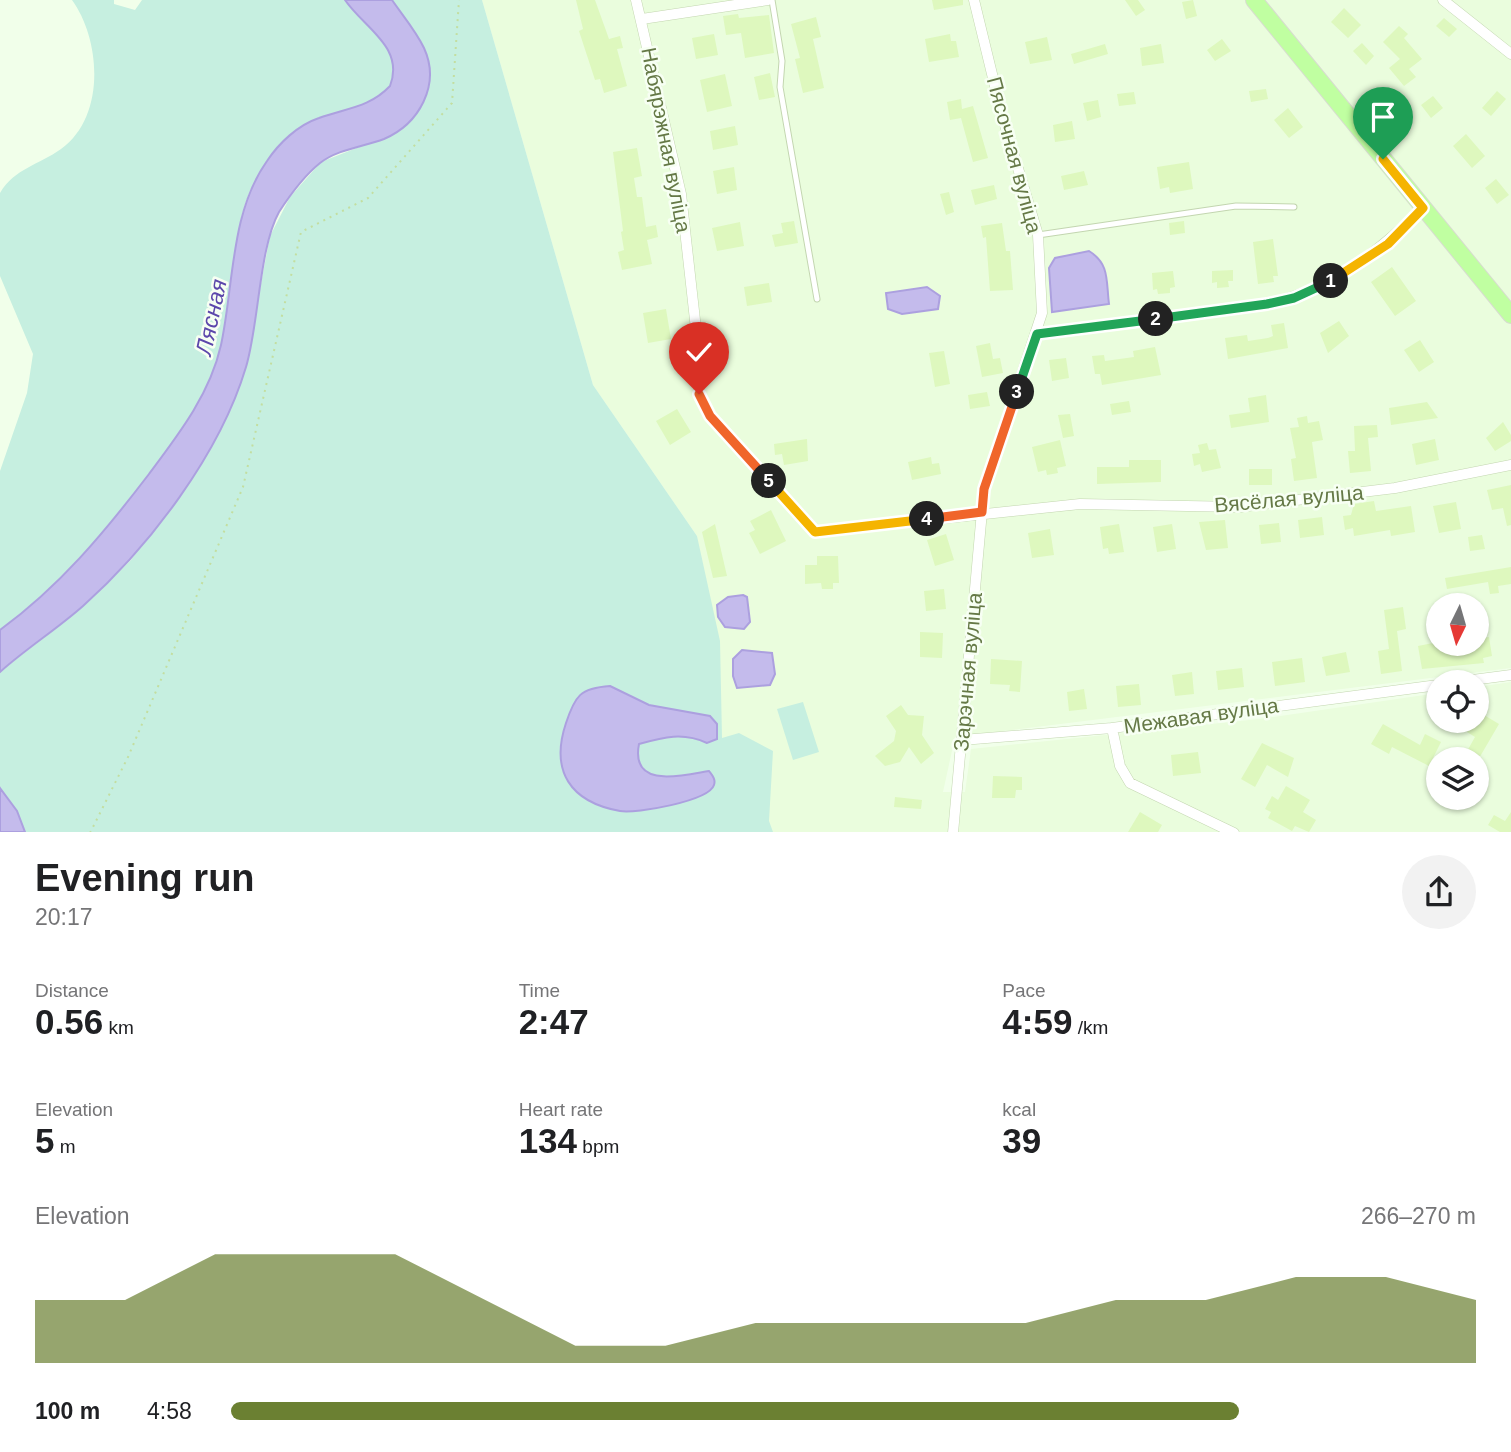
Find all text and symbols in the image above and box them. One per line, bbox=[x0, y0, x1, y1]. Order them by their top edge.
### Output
street label: Набярэжная вуліца bbox=[637, 45, 696, 235]
street label: Пясочная вуліца bbox=[983, 74, 1047, 236]
pin bbox=[1353, 87, 1413, 159]
icon: arrive bbox=[1364, 98, 1402, 136]
pin: 1 bbox=[1314, 264, 1348, 298]
text: 1 bbox=[1325, 270, 1336, 291]
water label: Лясная bbox=[190, 276, 232, 359]
pin: 2 bbox=[1138, 302, 1174, 336]
text: 2 bbox=[1150, 308, 1161, 329]
pin bbox=[669, 322, 729, 394]
icon: check bbox=[680, 333, 718, 371]
pin: 3 bbox=[1000, 374, 1034, 410]
text: 3 bbox=[1011, 381, 1022, 402]
pin: 5 bbox=[752, 463, 786, 498]
text: 5 bbox=[763, 470, 774, 491]
street label: Вясёлая вуліца bbox=[1213, 480, 1365, 516]
pin: 4 bbox=[909, 502, 944, 536]
text: 4 bbox=[921, 508, 932, 529]
street label: Зарэчная вуліца bbox=[949, 591, 986, 752]
north arrow bbox=[1426, 593, 1489, 656]
map controls bbox=[1426, 593, 1489, 810]
button: locate bbox=[1426, 670, 1489, 733]
street label: Межавая вуліца bbox=[1122, 693, 1280, 738]
button: layers bbox=[1426, 747, 1489, 810]
button: share bbox=[1402, 855, 1476, 929]
text: Evening run bbox=[35, 857, 255, 899]
text: 20:17 bbox=[35, 904, 93, 930]
text: Distance bbox=[35, 980, 109, 1001]
text: Time bbox=[519, 980, 560, 1001]
text: Pace bbox=[1002, 980, 1046, 1001]
text: 0.56 bbox=[35, 1002, 103, 1041]
text: 2:47 bbox=[519, 1002, 589, 1041]
text: 4:59 bbox=[1002, 1002, 1072, 1041]
text: km bbox=[103, 1017, 134, 1038]
text: /km bbox=[1072, 1017, 1108, 1038]
text: Elevation bbox=[35, 1099, 113, 1120]
text: Heart rate bbox=[519, 1099, 603, 1120]
text: kcal bbox=[1002, 1099, 1036, 1120]
text: 5 bbox=[35, 1121, 54, 1160]
text: 134 bbox=[519, 1121, 577, 1160]
text: 39 bbox=[1002, 1121, 1041, 1160]
text: m bbox=[54, 1136, 76, 1157]
text: bpm bbox=[577, 1136, 619, 1157]
text: Elevation bbox=[35, 1203, 130, 1229]
text: 266–270 m bbox=[1361, 1203, 1476, 1229]
text: 100 m bbox=[35, 1398, 100, 1424]
text: 4:58 bbox=[147, 1398, 192, 1424]

